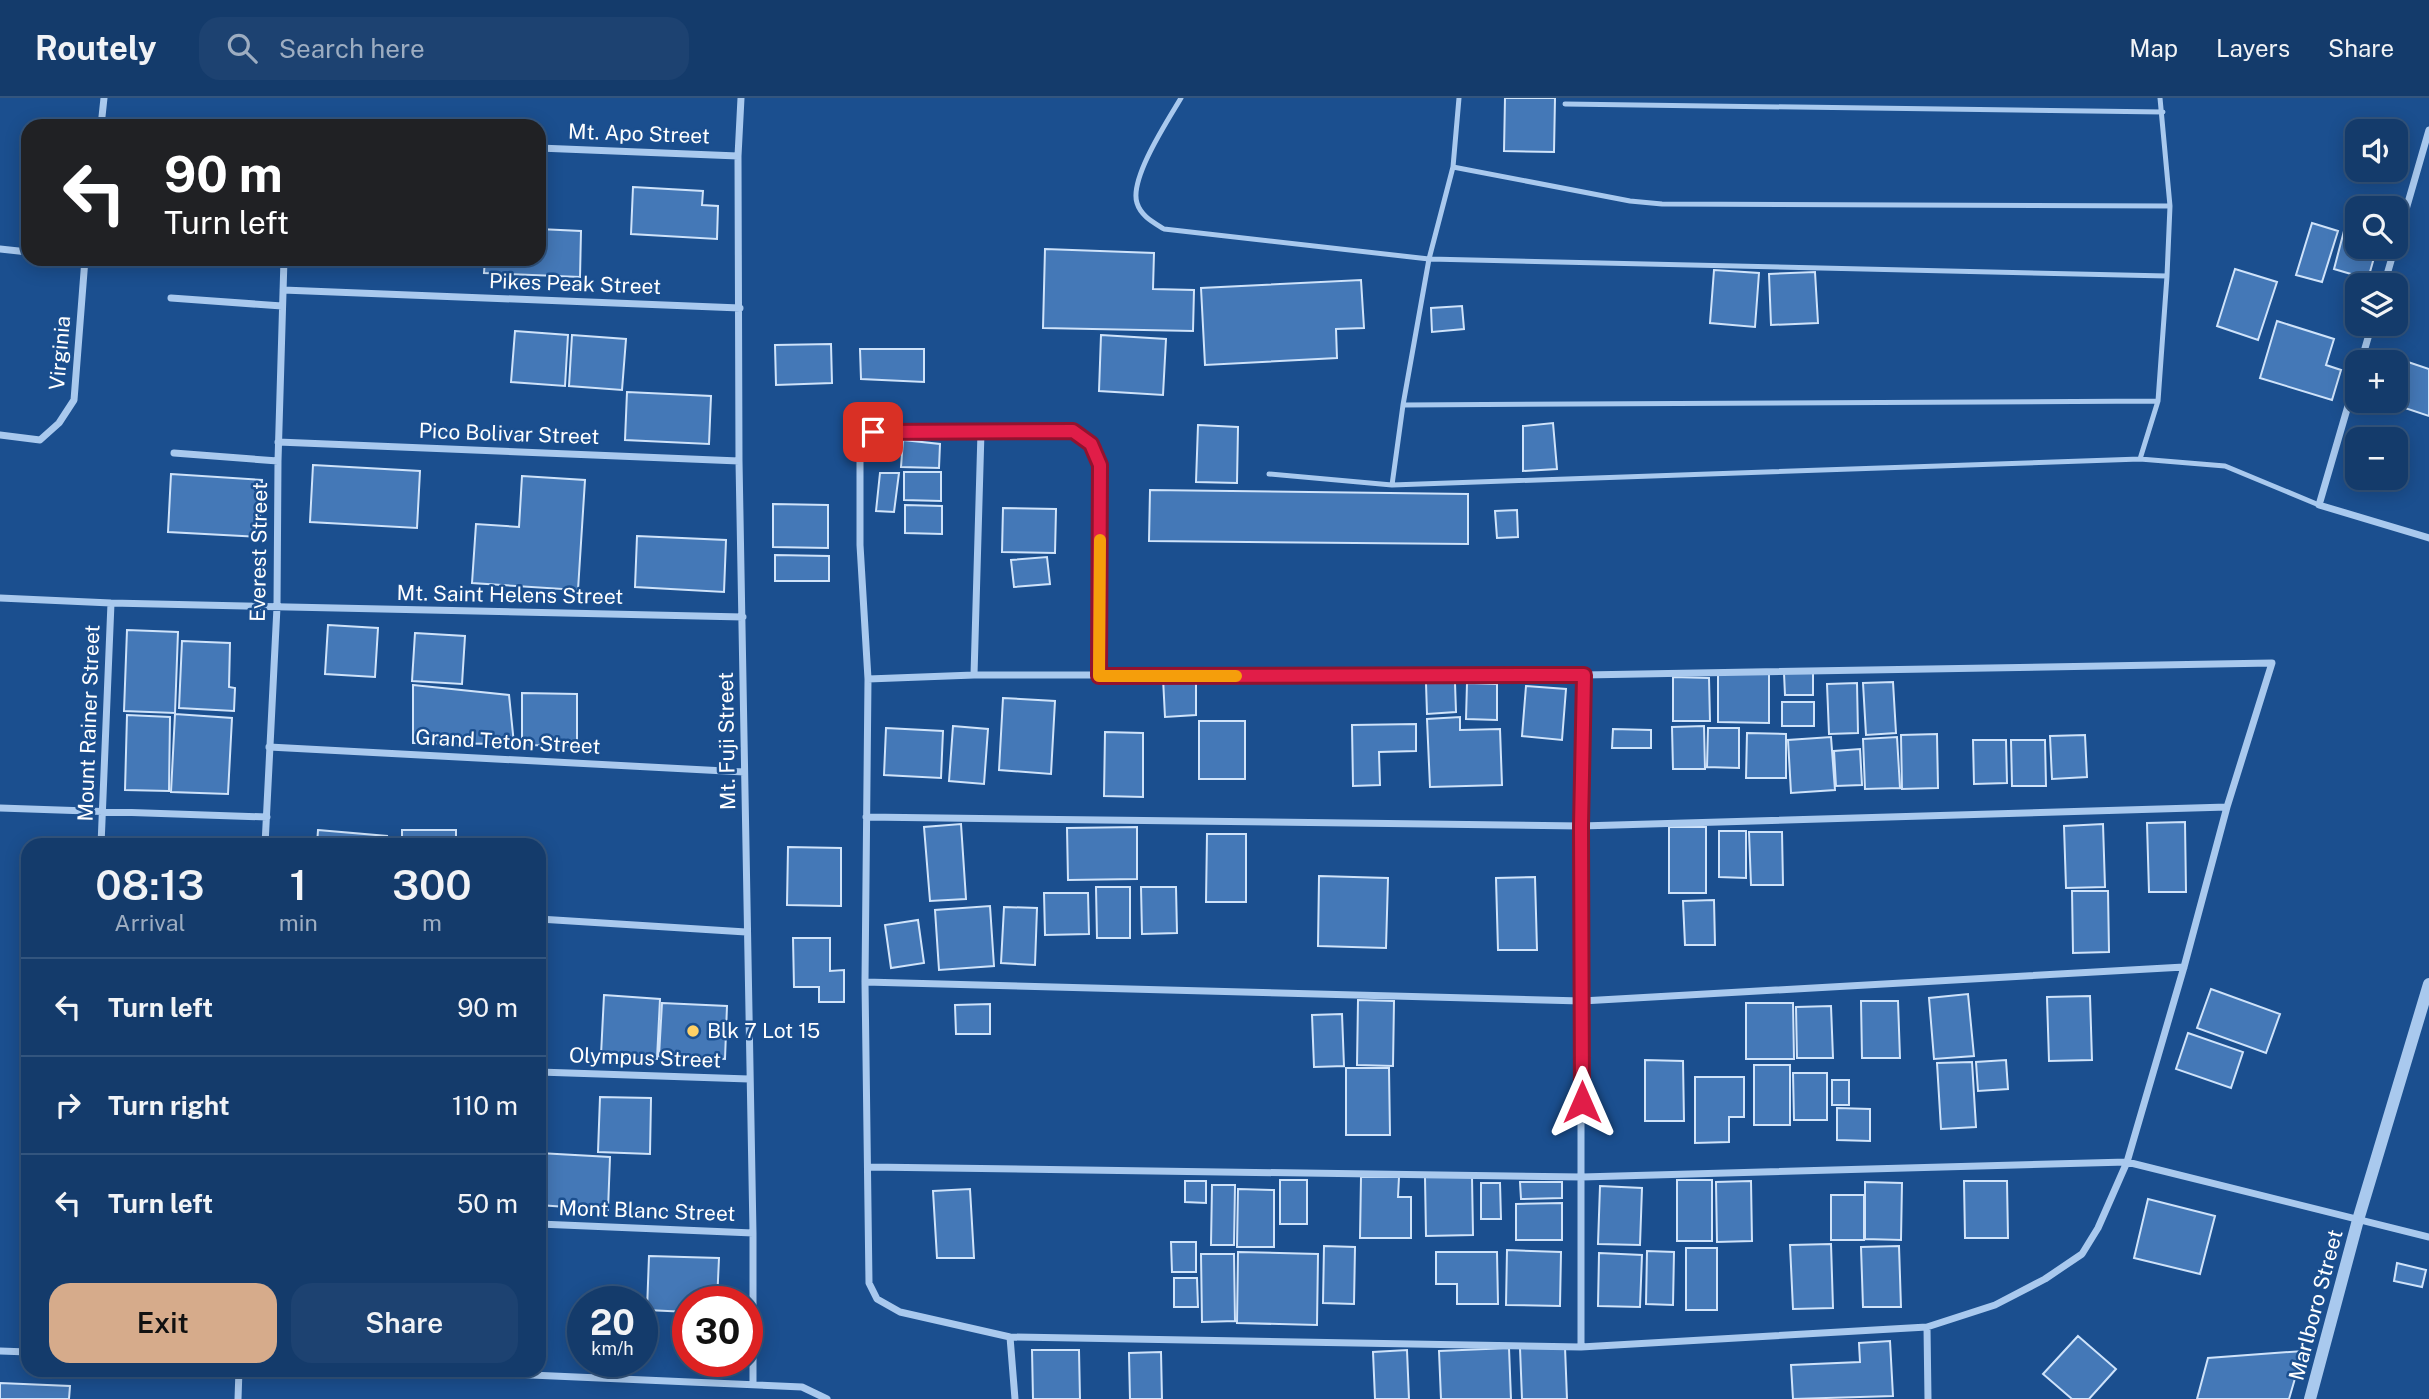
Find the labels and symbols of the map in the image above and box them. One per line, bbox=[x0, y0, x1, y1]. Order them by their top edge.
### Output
street label: Mt. Apo Street bbox=[568, 119, 710, 148]
street label: Pikes Peak Street bbox=[488, 268, 662, 299]
street label: Virginia bbox=[44, 315, 75, 391]
pin bbox=[843, 402, 903, 462]
street label: Pico Bolivar Street bbox=[418, 418, 600, 449]
street label: Everest Street bbox=[245, 482, 272, 622]
street label: Mt. Saint Helens Street bbox=[396, 580, 624, 609]
street label: Mount Rainer Street bbox=[73, 624, 104, 822]
street label: Mt. Fuji Street bbox=[713, 672, 740, 810]
street label: Grand Teton Street bbox=[415, 724, 601, 759]
place label: Blk 7 Lot 15 bbox=[707, 1018, 820, 1043]
marker: Blk 7 Lot 15 bbox=[685, 1023, 701, 1039]
street label: Olympus Street bbox=[568, 1042, 722, 1073]
position arrow bbox=[1545, 1065, 1619, 1139]
street label: Mont Blanc Street bbox=[558, 1195, 736, 1226]
street label: Marlboro Street bbox=[2283, 1227, 2348, 1383]
speed limit sign: 30 bbox=[672, 1286, 763, 1377]

